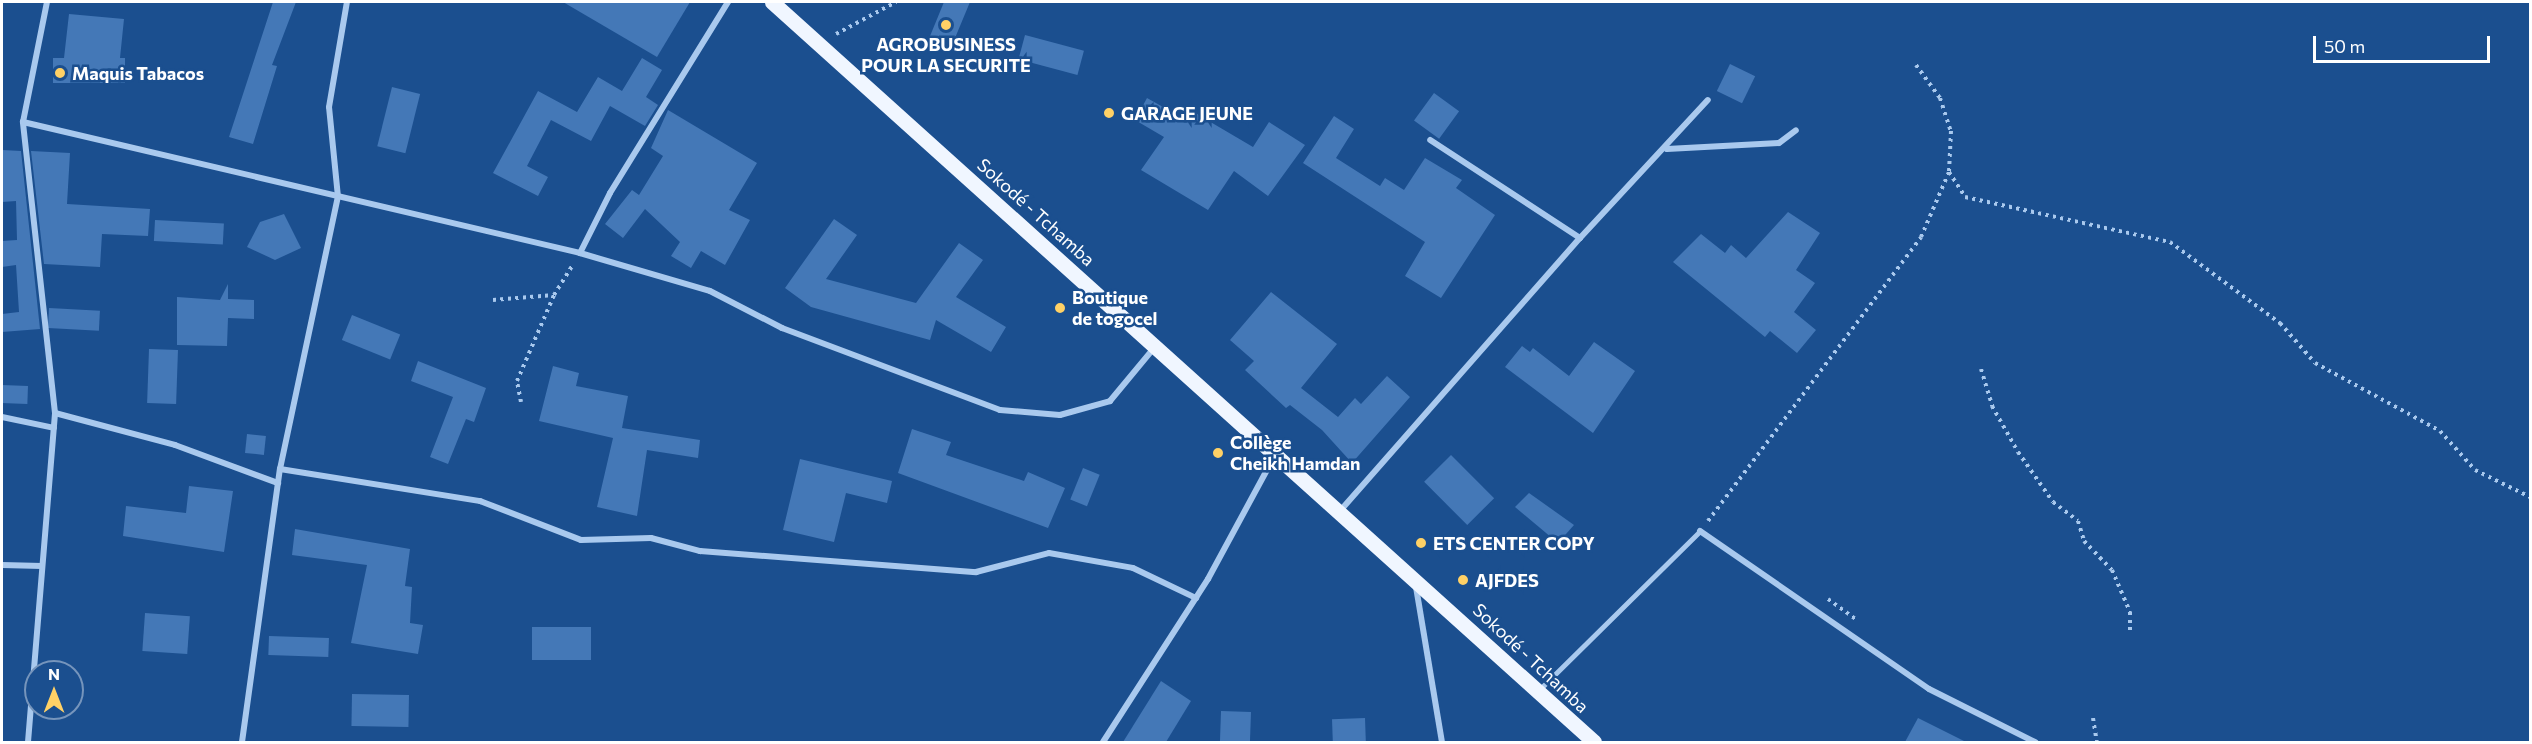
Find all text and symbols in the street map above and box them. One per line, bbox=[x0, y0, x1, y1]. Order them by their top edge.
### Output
marker: AGROBUSINESS POUR LA SECURITE bbox=[939, 18, 953, 32]
scale bar bbox=[2316, 24, 2493, 62]
place label: AGROBUSINESS POUR LA SECURITE bbox=[861, 34, 1031, 76]
text: 50 m bbox=[2324, 35, 2365, 57]
place label: Maquis Tabacos bbox=[72, 62, 204, 84]
marker: Maquis Tabacos bbox=[53, 66, 67, 80]
place label: GARAGE JEUNE bbox=[1121, 102, 1253, 124]
marker: GARAGE JEUNE bbox=[1102, 106, 1116, 120]
street label: Sokodé - Tchamba bbox=[973, 154, 1099, 270]
place label: Boutique de togocel bbox=[1072, 287, 1157, 330]
marker: Boutique de togocel bbox=[1053, 301, 1067, 315]
place label: Collège Cheikh Hamdan bbox=[1230, 432, 1361, 474]
marker: Collège Cheikh Hamdan bbox=[1211, 446, 1225, 460]
place label: ETS CENTER COPY bbox=[1433, 532, 1595, 554]
marker: ETS CENTER COPY bbox=[1414, 536, 1428, 550]
place label: AJFDES bbox=[1475, 569, 1539, 591]
marker: AJFDES bbox=[1456, 573, 1470, 587]
street label: Sokodé - Tchamba bbox=[1469, 599, 1593, 717]
north arrow bbox=[24, 660, 84, 720]
text: N bbox=[48, 664, 60, 683]

